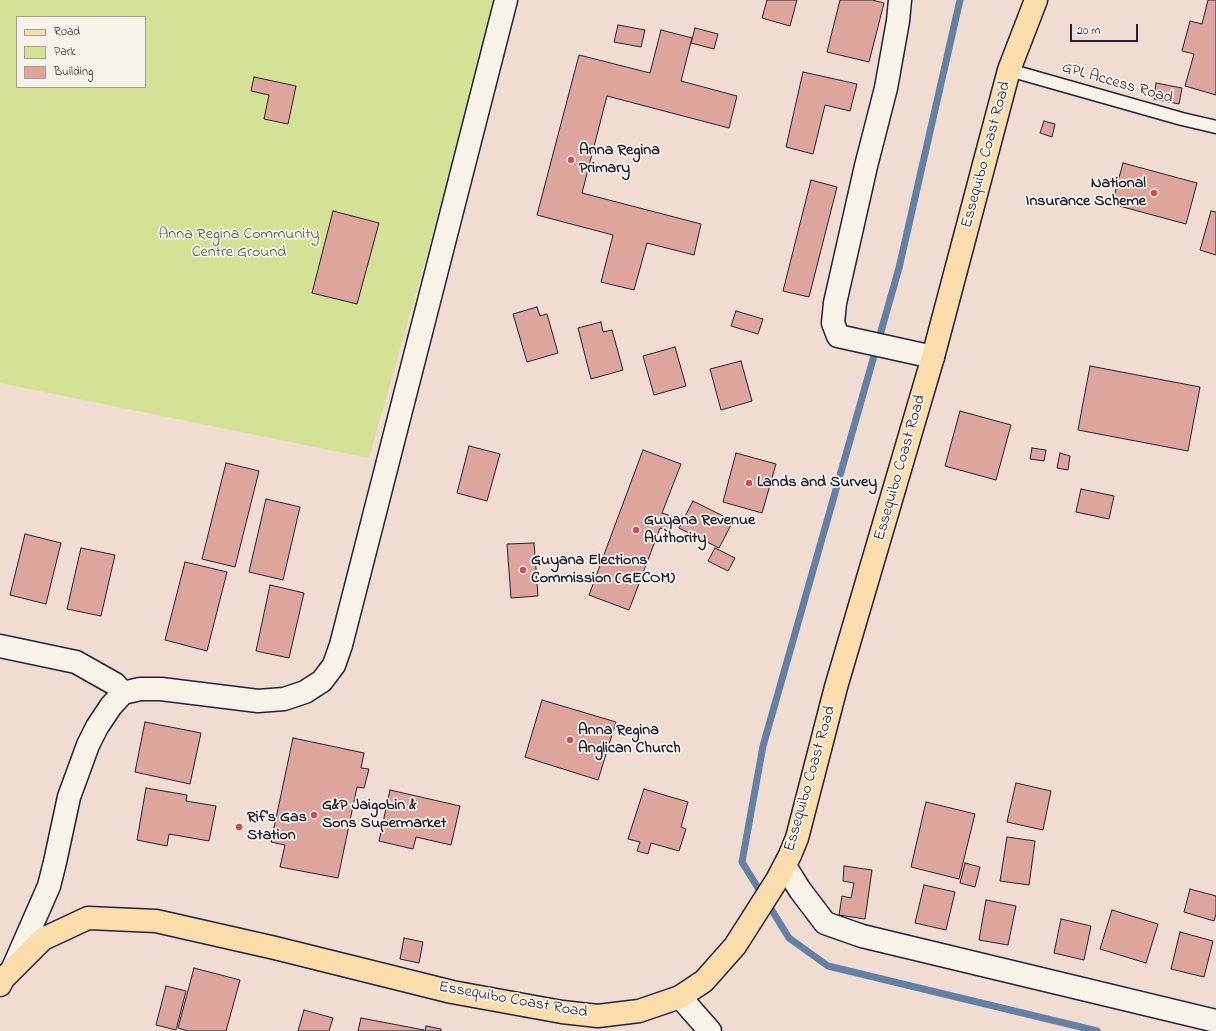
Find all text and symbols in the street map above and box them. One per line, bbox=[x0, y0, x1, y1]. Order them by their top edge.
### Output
legend bbox=[16, 16, 146, 88]
scale bar bbox=[1072, 16, 1140, 42]
text: 20 m bbox=[1077, 22, 1100, 40]
text: Road bbox=[54, 23, 80, 41]
text: Park bbox=[54, 43, 76, 61]
street label: GPL Access Road bbox=[1059, 59, 1175, 109]
text: Building bbox=[54, 63, 93, 81]
street label: Essequibo Coast Road bbox=[958, 80, 1016, 230]
place label: Anna Regina Primary bbox=[579, 141, 660, 179]
marker: Anna Regina Primary bbox=[566, 155, 576, 165]
place label: National Insurance Scheme bbox=[1026, 174, 1146, 212]
marker: National Insurance Scheme bbox=[1149, 188, 1159, 198]
park label: Anna Regina Community Centre Ground bbox=[159, 225, 319, 263]
street label: Essequibo Coast Road bbox=[871, 393, 931, 543]
place label: Lands and Survey bbox=[757, 473, 877, 493]
marker: Lands and Survey bbox=[744, 478, 754, 488]
place label: Guyana Revenue Authority bbox=[644, 511, 755, 549]
marker: Guyana Revenue Authority bbox=[631, 525, 641, 535]
place label: Guyana Elections Commission (GECOM) bbox=[531, 551, 675, 589]
marker: Guyana Elections Commission (GECOM) bbox=[518, 565, 528, 575]
street label: Essequibo Coast Road bbox=[781, 704, 841, 854]
place label: Anna Regina Anglican Church bbox=[578, 721, 681, 759]
marker: Anna Regina Anglican Church bbox=[565, 735, 575, 745]
place label: G&P Jaigobin & Sons Supermarket bbox=[322, 796, 446, 834]
place label: Rif's Gas Station bbox=[247, 808, 307, 846]
marker: G&P Jaigobin & Sons Supermarket bbox=[309, 810, 319, 820]
marker: Rif's Gas Station bbox=[234, 822, 244, 832]
street label: Essequibo Coast Road bbox=[437, 978, 589, 1024]

